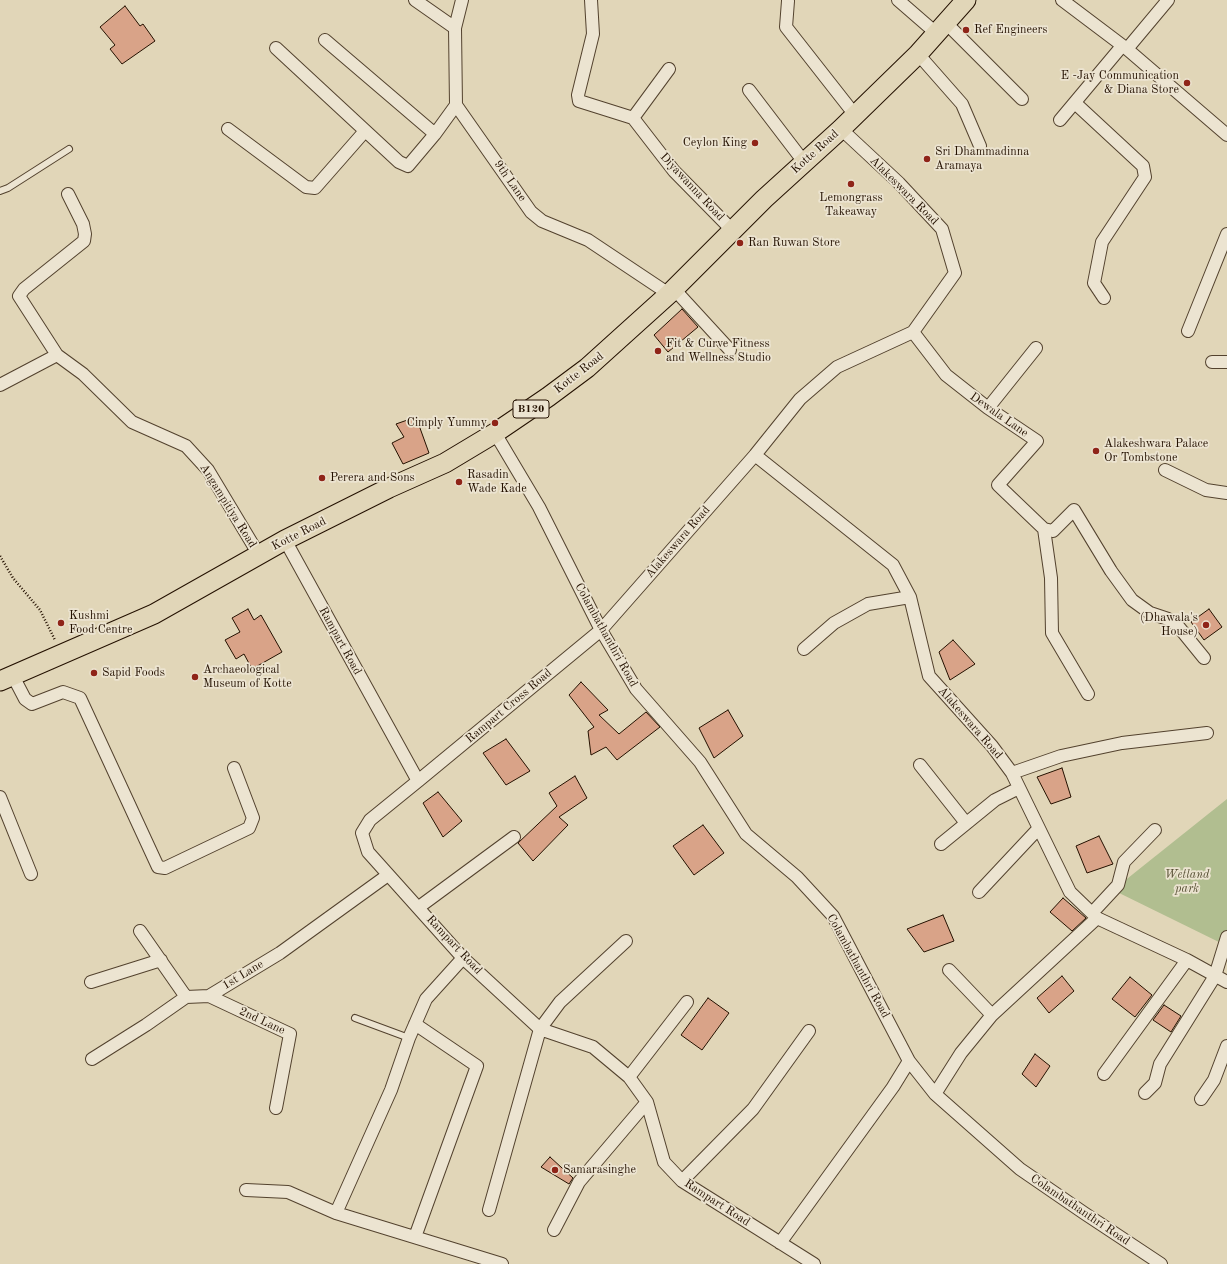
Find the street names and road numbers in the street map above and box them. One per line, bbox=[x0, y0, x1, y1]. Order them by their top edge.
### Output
street label: Kotte Road bbox=[788, 127, 842, 177]
street label: Diyawanna Road bbox=[657, 150, 727, 224]
street label: Alakeswara Road bbox=[867, 154, 941, 228]
street label: 9th Lane bbox=[491, 158, 529, 204]
street label: Kotte Road bbox=[551, 349, 607, 397]
street label: Dewala Lane bbox=[967, 390, 1031, 440]
road number: B120 bbox=[513, 400, 549, 418]
street label: Angampitiya Road bbox=[196, 461, 260, 551]
street label: Alakeswara Road bbox=[643, 503, 713, 581]
street label: Kotte Road bbox=[269, 514, 329, 554]
street label: Colambathanthri Road bbox=[571, 580, 641, 690]
street label: Rampart Road bbox=[315, 605, 365, 677]
street label: Rampart Cross Road bbox=[463, 666, 555, 746]
street label: Alakeswara Road bbox=[935, 684, 1005, 762]
street label: Colambathanthri Road bbox=[823, 911, 893, 1021]
street label: Rampart Road bbox=[423, 913, 485, 977]
street label: 1st Lane bbox=[220, 957, 266, 993]
street label: 2nd Lane bbox=[237, 1004, 287, 1038]
street label: Colambathanthri Road bbox=[1028, 1171, 1132, 1249]
street label: Rampart Road bbox=[681, 1176, 753, 1230]

